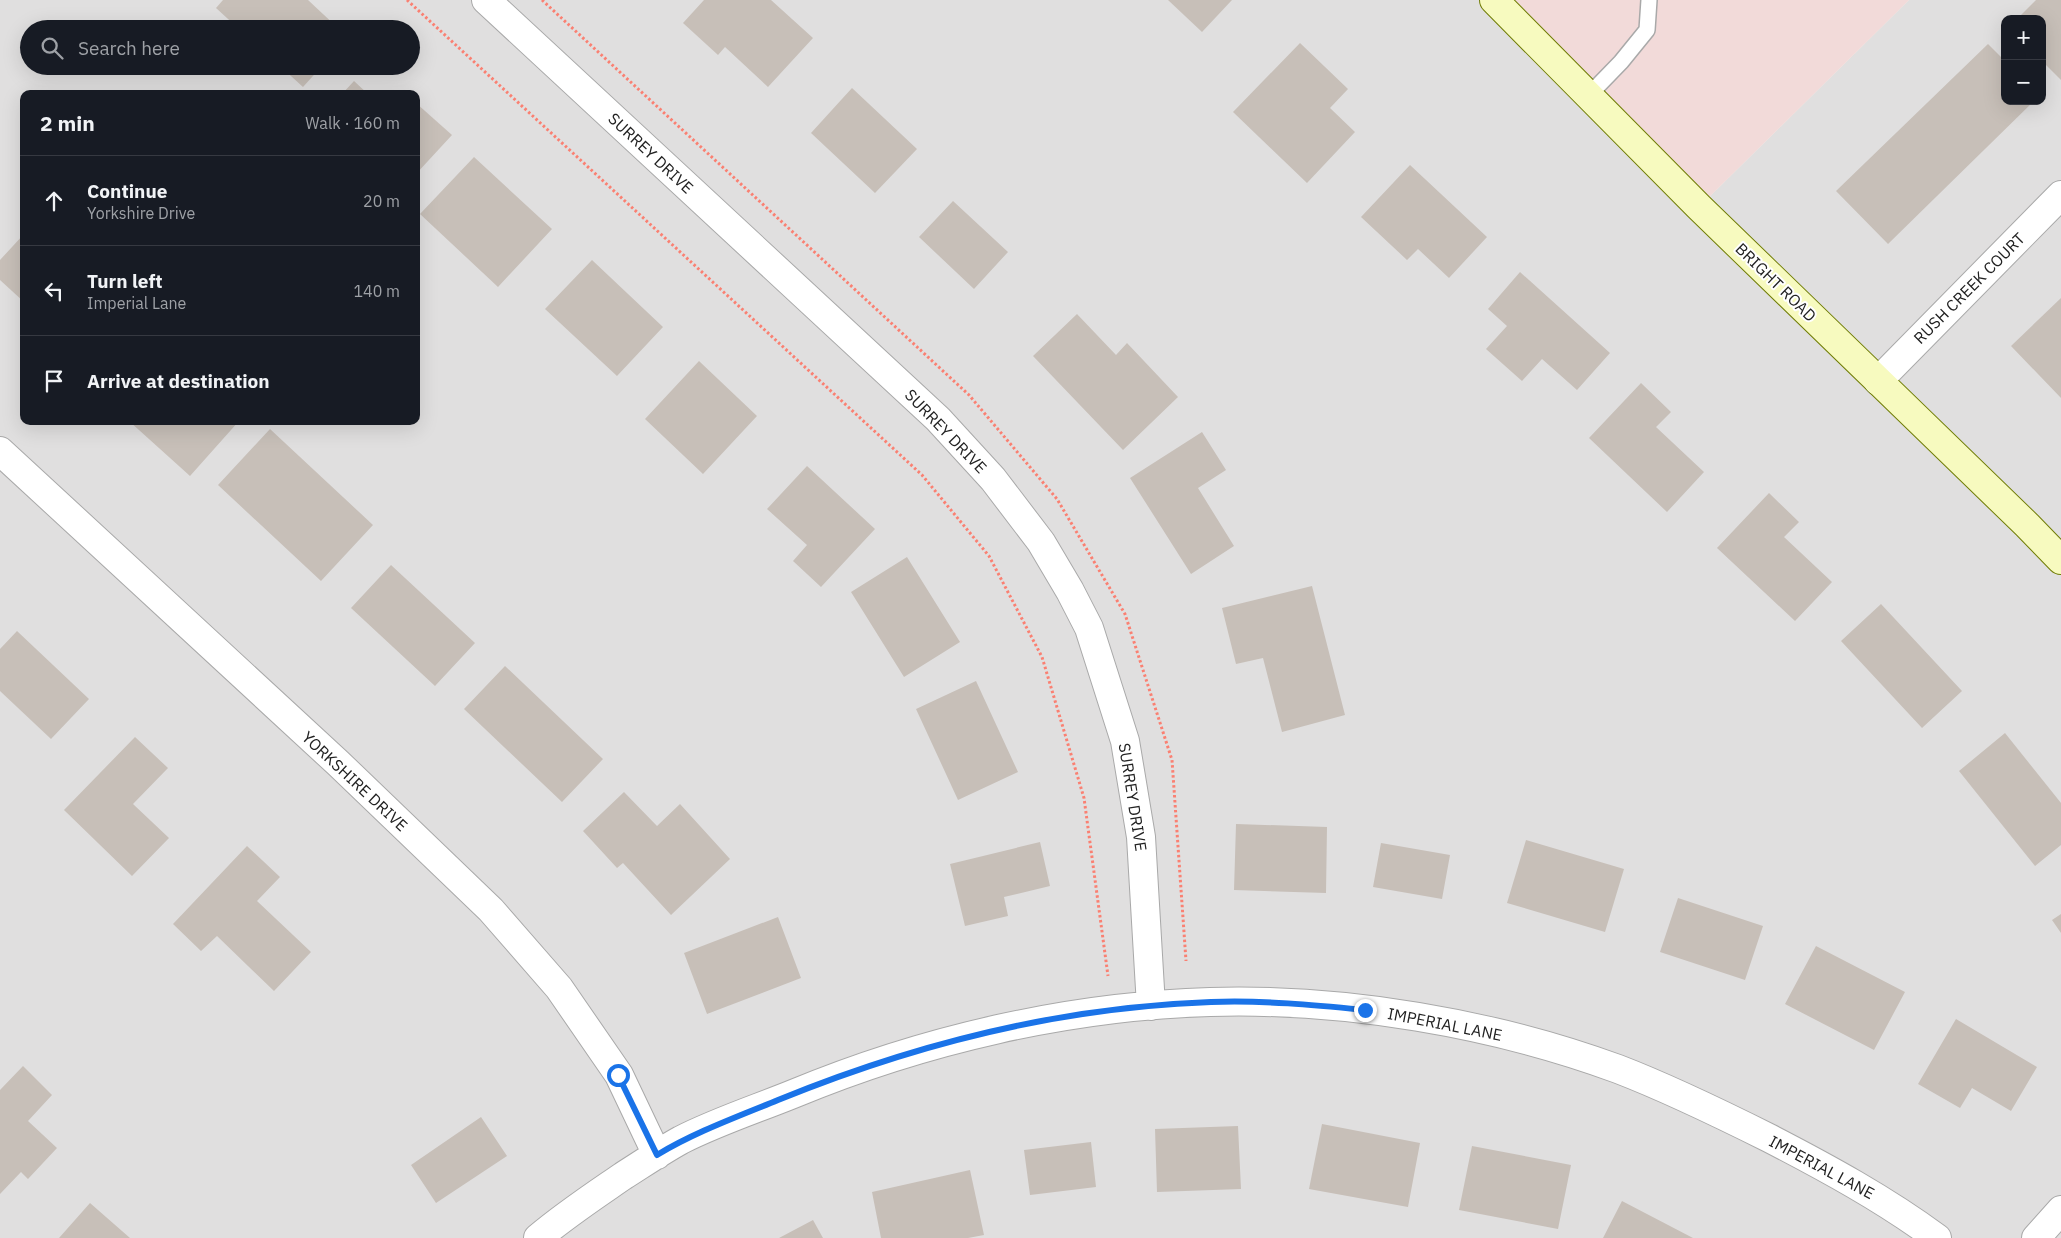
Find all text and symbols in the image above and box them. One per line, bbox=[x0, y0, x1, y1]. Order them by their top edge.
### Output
map controls bbox=[2001, 15, 2046, 105]
button: + bbox=[2001, 15, 2046, 60]
search box bbox=[20, 20, 420, 75]
icon: search bbox=[38, 34, 66, 62]
text: Search here bbox=[78, 36, 180, 60]
button: − bbox=[2001, 60, 2046, 105]
street label: SURREY DRIVE bbox=[604, 108, 698, 198]
text: 2 min bbox=[40, 109, 95, 137]
text: Walk · 160 m bbox=[305, 113, 400, 133]
text: Continue bbox=[87, 179, 167, 203]
icon: ahead bbox=[40, 187, 68, 215]
text: 20 m bbox=[363, 191, 400, 211]
text: Yorkshire Drive bbox=[87, 203, 195, 223]
street label: RUSH CREEK COURT bbox=[1909, 228, 2029, 348]
street label: BRIGHT ROAD bbox=[1731, 238, 1821, 326]
text: Turn left bbox=[87, 269, 163, 293]
icon: left bbox=[40, 277, 68, 305]
text: 140 m bbox=[353, 281, 400, 301]
text: Imperial Lane bbox=[87, 293, 186, 313]
icon: arrive bbox=[40, 367, 68, 395]
text: Arrive at destination bbox=[87, 369, 270, 393]
street label: SURREY DRIVE bbox=[901, 385, 991, 477]
street label: YORKSHIRE DRIVE bbox=[298, 727, 412, 835]
street label: SURREY DRIVE bbox=[1115, 741, 1151, 853]
route end bbox=[1354, 999, 1377, 1022]
street label: IMPERIAL LANE bbox=[1386, 1003, 1504, 1045]
route start bbox=[607, 1064, 630, 1087]
street label: IMPERIAL LANE bbox=[1766, 1131, 1878, 1203]

